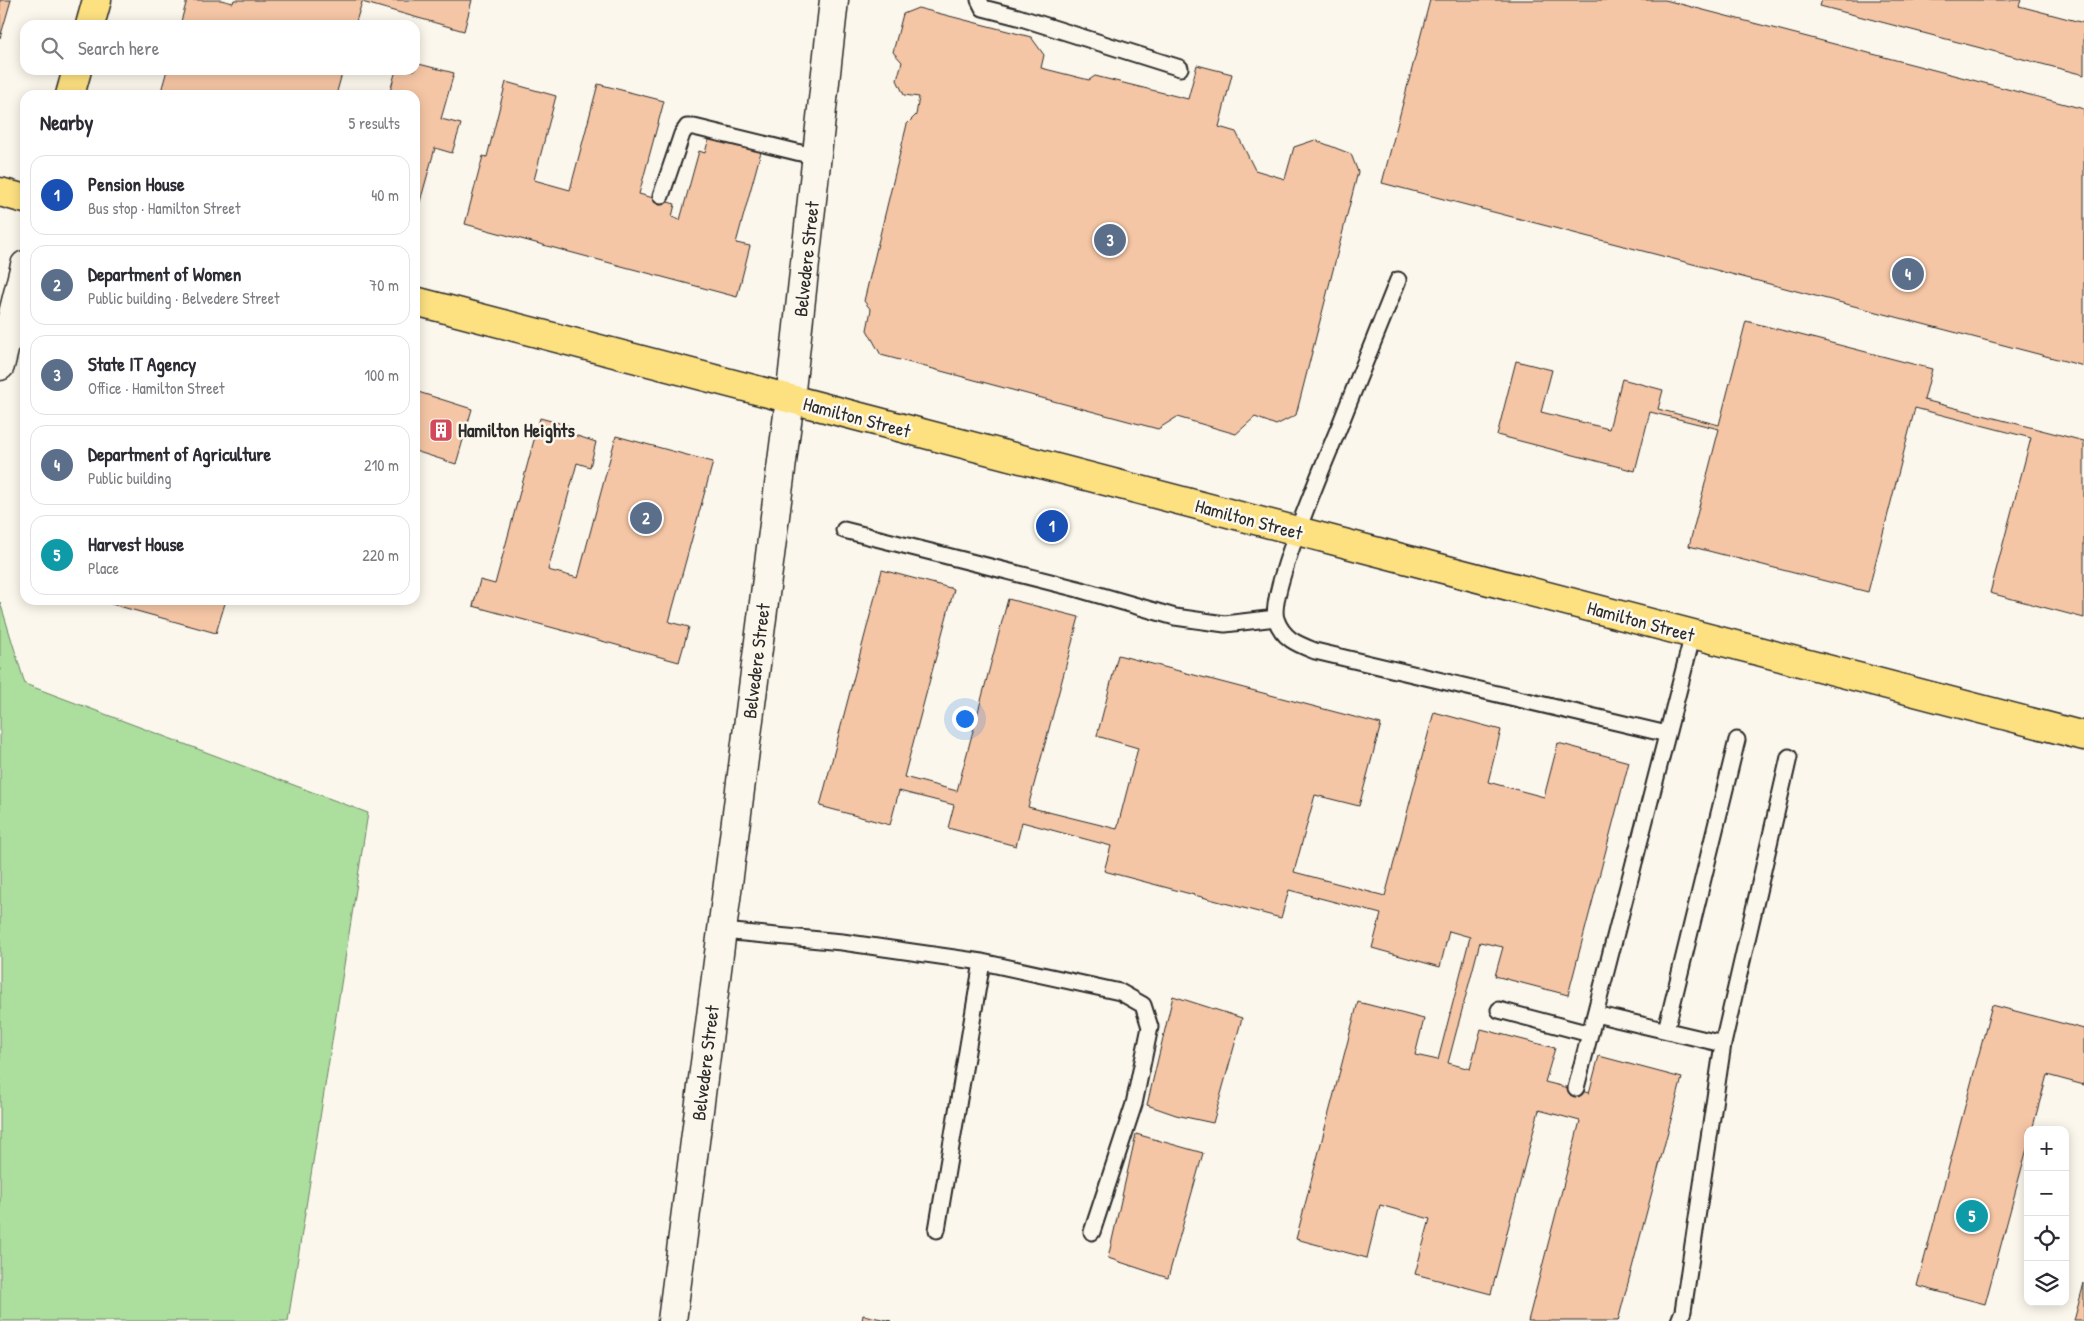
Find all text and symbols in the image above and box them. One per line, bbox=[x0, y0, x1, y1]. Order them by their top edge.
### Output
search box bbox=[20, 20, 420, 75]
icon: search bbox=[38, 34, 66, 62]
text: Search here bbox=[78, 35, 159, 61]
text: Nearby bbox=[40, 108, 93, 137]
text: 5 results bbox=[349, 112, 400, 134]
text: Pension House bbox=[88, 171, 185, 197]
text: 1 bbox=[54, 184, 60, 206]
text: 40 m bbox=[371, 184, 399, 206]
text: Bus stop · Hamilton Street bbox=[88, 197, 240, 219]
street label: Belvedere Street bbox=[787, 200, 825, 318]
pin: 3 bbox=[1094, 221, 1126, 259]
pin: 4 bbox=[1892, 255, 1924, 293]
text: Department of Women bbox=[88, 261, 241, 287]
text: 2 bbox=[53, 274, 61, 296]
text: 70 m bbox=[369, 274, 399, 296]
text: Public building · Belvedere Street bbox=[88, 287, 280, 309]
text: State IT Agency bbox=[88, 351, 196, 377]
text: 3 bbox=[53, 364, 61, 386]
text: 100 m bbox=[364, 364, 399, 386]
text: Office · Hamilton Street bbox=[88, 377, 225, 399]
street label: Hamilton Street bbox=[801, 390, 914, 444]
building icon: Hamilton Heights bbox=[428, 417, 454, 443]
place label: Hamilton Heights bbox=[458, 417, 575, 444]
text: Department of Agriculture bbox=[88, 441, 271, 467]
text: 4 bbox=[54, 454, 60, 476]
text: 210 m bbox=[364, 454, 399, 476]
text: Public building bbox=[88, 467, 171, 489]
street label: Hamilton Street bbox=[1193, 492, 1306, 546]
pin: 2 bbox=[630, 499, 662, 537]
pin: 1 bbox=[1036, 507, 1068, 545]
text: Harvest House bbox=[88, 531, 184, 557]
text: 5 bbox=[54, 544, 60, 566]
text: 220 m bbox=[362, 544, 399, 566]
text: Place bbox=[88, 557, 119, 579]
street label: Hamilton Street bbox=[1585, 594, 1698, 648]
street label: Belvedere Street bbox=[736, 601, 776, 720]
your location bbox=[952, 706, 978, 732]
street label: Belvedere Street bbox=[685, 1003, 725, 1122]
map controls bbox=[2024, 1126, 2069, 1306]
button: + bbox=[2024, 1126, 2069, 1171]
button: − bbox=[2024, 1171, 2069, 1216]
pin: 5 bbox=[1956, 1197, 1988, 1235]
button: locate bbox=[2024, 1216, 2069, 1261]
button: layers bbox=[2024, 1261, 2069, 1306]

